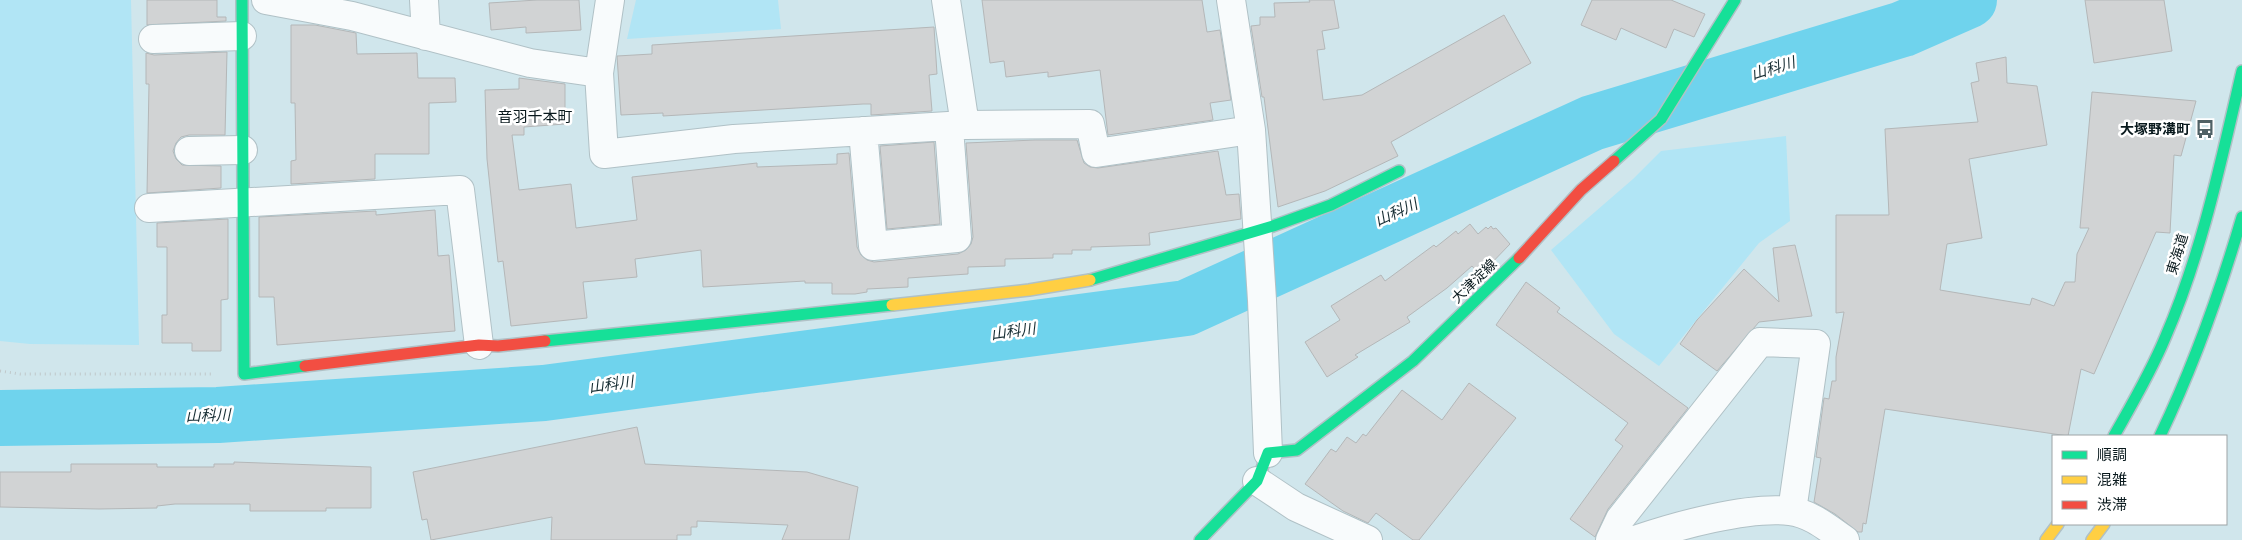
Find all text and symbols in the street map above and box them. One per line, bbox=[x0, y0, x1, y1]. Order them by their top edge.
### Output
water label: 山科川 bbox=[1749, 52, 1799, 84]
district label: 音羽千本町 bbox=[497, 107, 573, 126]
bus stop icon: 大塚野溝町 bbox=[2194, 118, 2216, 140]
place label: 大塚野溝町 bbox=[2120, 120, 2190, 138]
water label: 山科川 bbox=[1372, 193, 1422, 230]
street label: 東海道 bbox=[2162, 231, 2192, 277]
street label: 大津淀線 bbox=[1448, 255, 1500, 307]
water label: 山科川 bbox=[989, 318, 1039, 344]
water label: 山科川 bbox=[587, 371, 637, 397]
water label: 山科川 bbox=[185, 405, 233, 425]
legend bbox=[2052, 435, 2227, 525]
text: 順調 bbox=[2097, 445, 2127, 464]
text: 混雑 bbox=[2097, 470, 2127, 489]
text: 渋滞 bbox=[2097, 495, 2127, 514]

